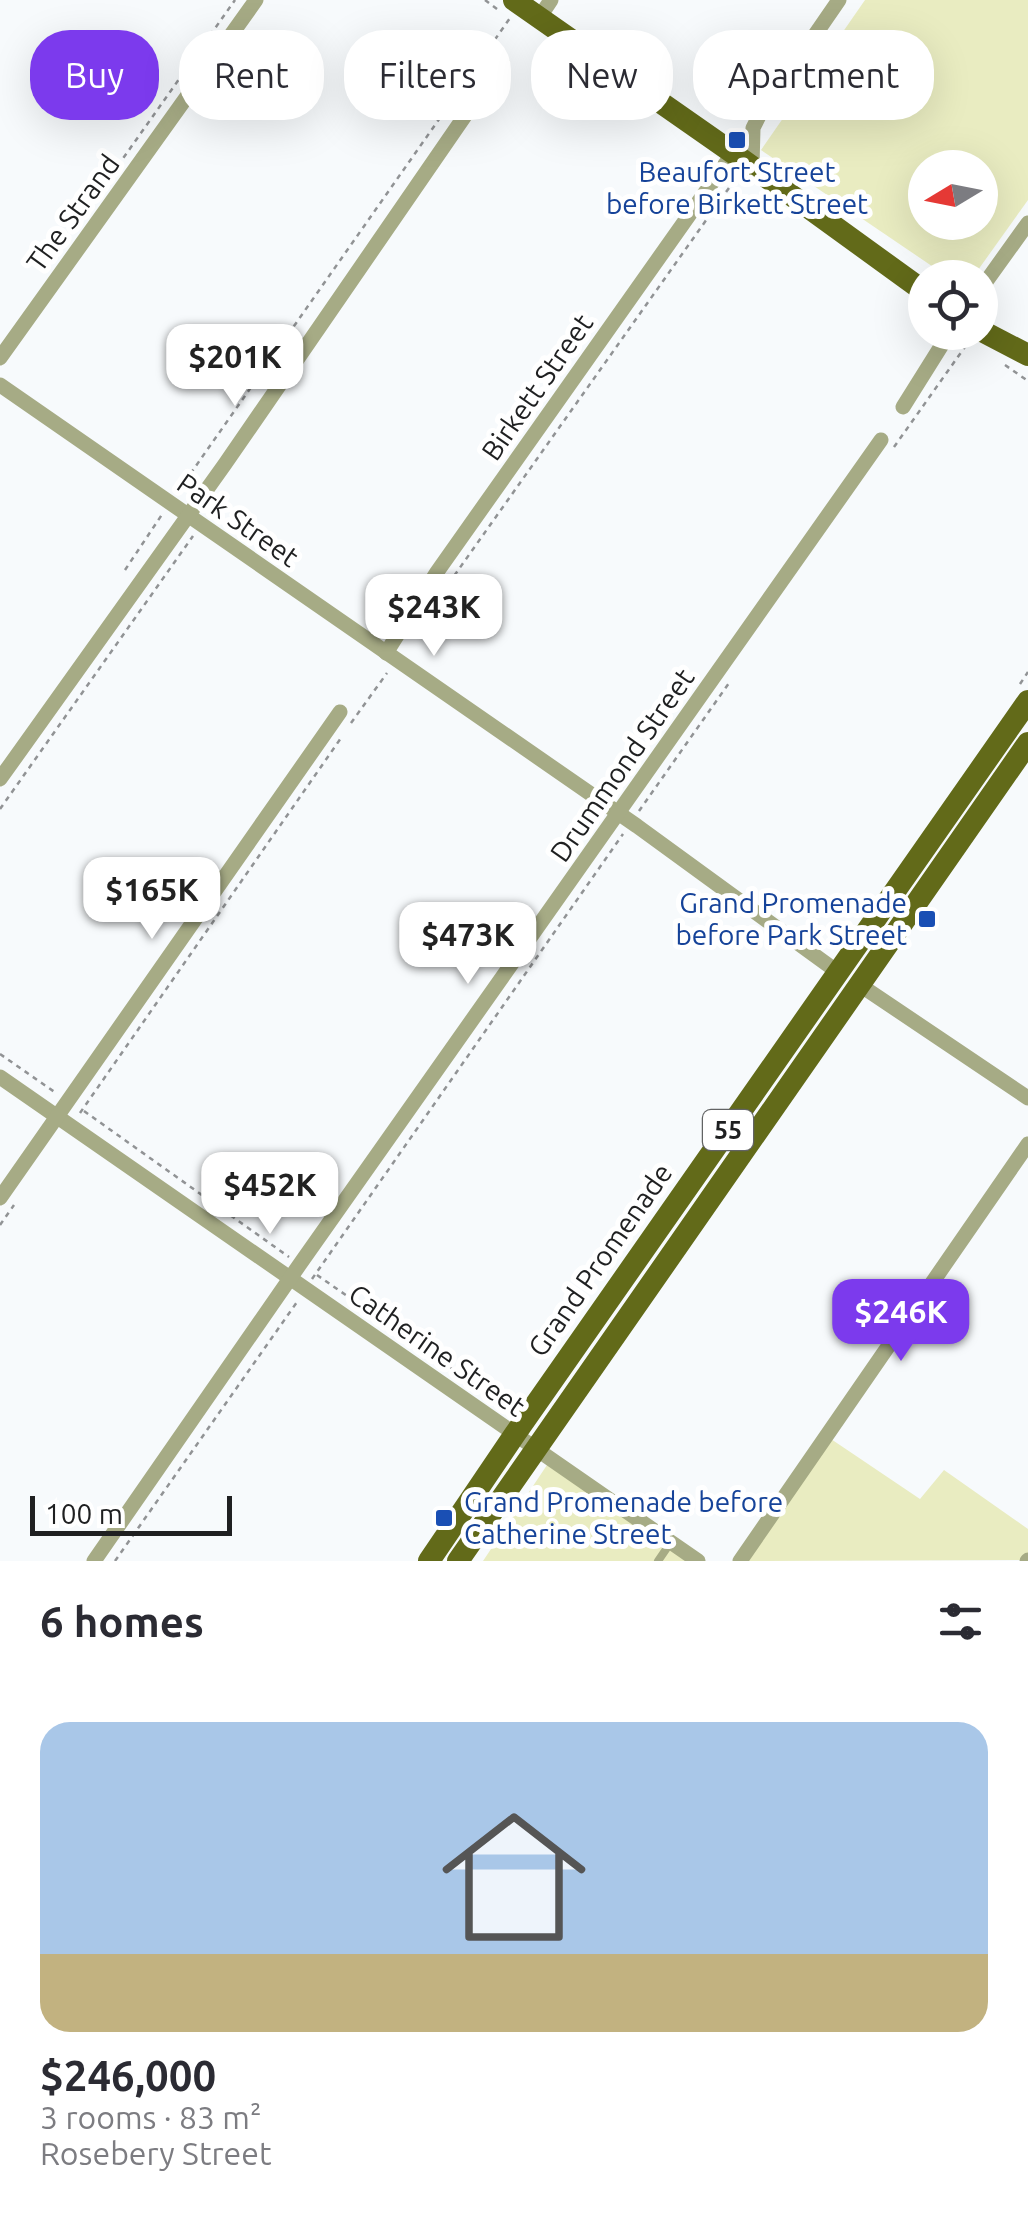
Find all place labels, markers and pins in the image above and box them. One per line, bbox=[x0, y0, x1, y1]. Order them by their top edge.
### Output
marker: Beaufort Street before Birkett Street bbox=[726, 129, 748, 151]
place label: Beaufort Street before Birkett Street bbox=[606, 156, 868, 219]
pin: $201K bbox=[165, 324, 305, 409]
pin: $243K bbox=[364, 574, 504, 659]
pin: $165K bbox=[82, 857, 222, 942]
place label: Grand Promenade before Park Street bbox=[675, 887, 907, 950]
pin: $473K bbox=[398, 902, 538, 987]
marker: Grand Promenade before Park Street bbox=[916, 908, 938, 930]
pin: $452K bbox=[200, 1152, 340, 1237]
pin: $246K bbox=[831, 1279, 971, 1364]
place label: Grand Promenade before Catherine Street bbox=[464, 1486, 783, 1549]
marker: Grand Promenade before Catherine Street bbox=[433, 1507, 455, 1529]

